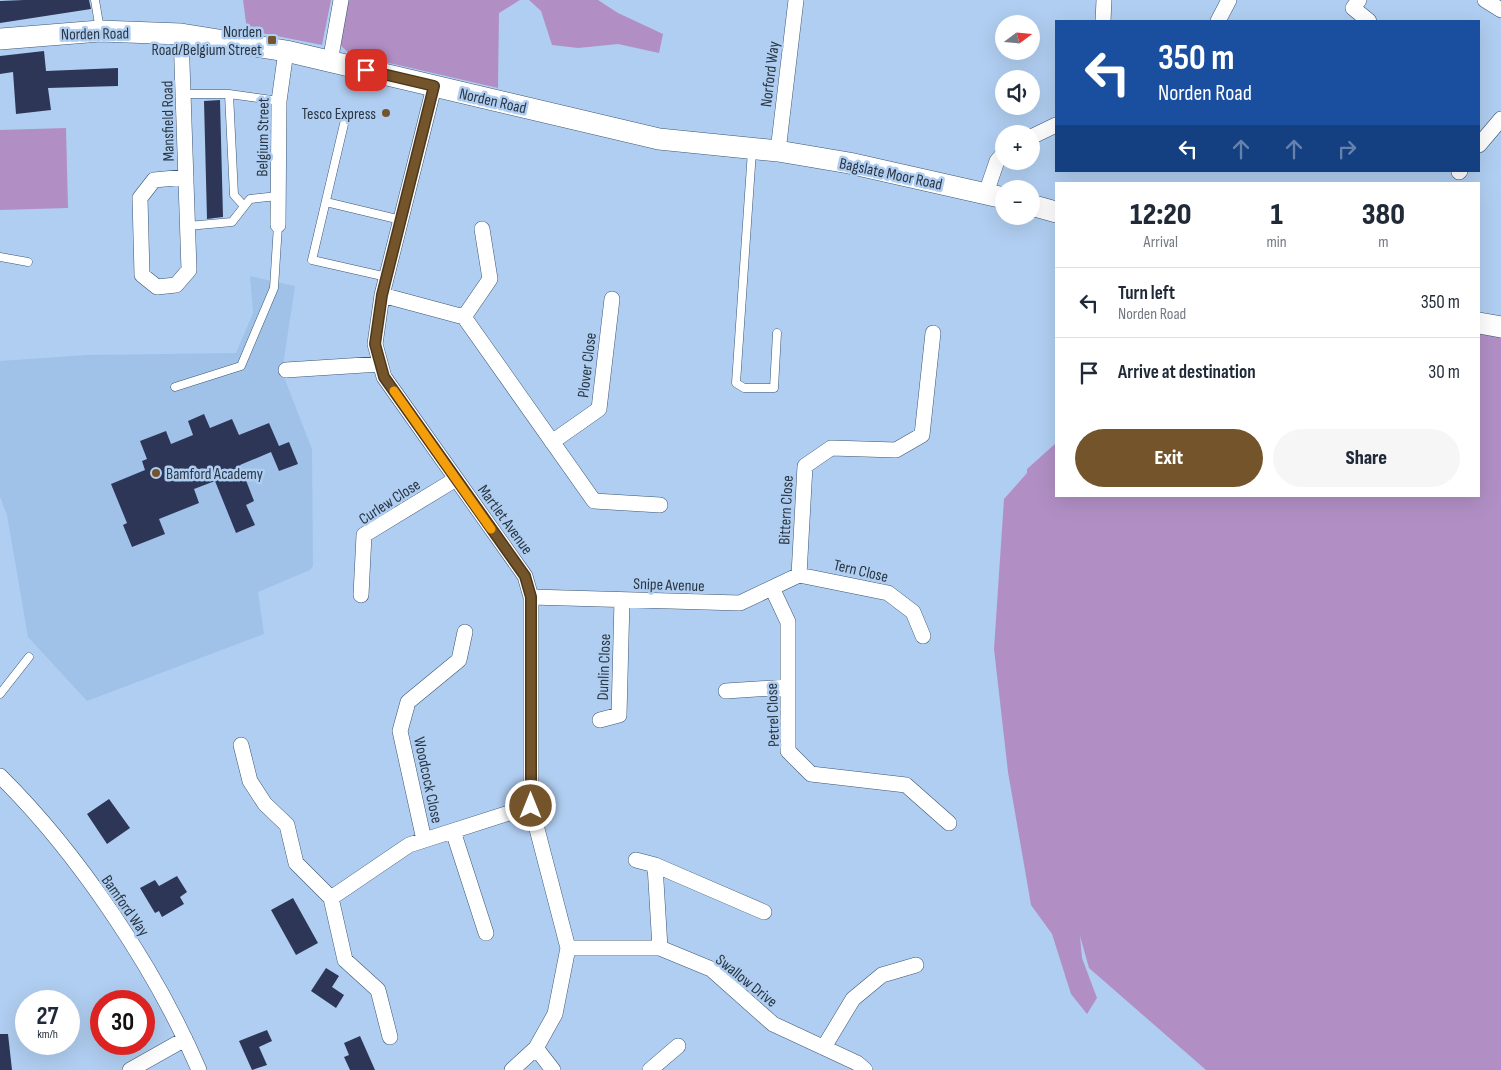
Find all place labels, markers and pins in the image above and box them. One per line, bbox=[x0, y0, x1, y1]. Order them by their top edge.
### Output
place label: Norden Road/Belgium Street bbox=[152, 23, 262, 60]
marker: Norden Road/Belgium Street bbox=[266, 34, 278, 46]
pin bbox=[345, 49, 387, 91]
place label: Tesco Express bbox=[302, 105, 376, 124]
marker: Tesco Express bbox=[380, 107, 392, 119]
place label: Bamford Academy bbox=[166, 465, 263, 484]
marker: Bamford Academy bbox=[150, 467, 162, 479]

